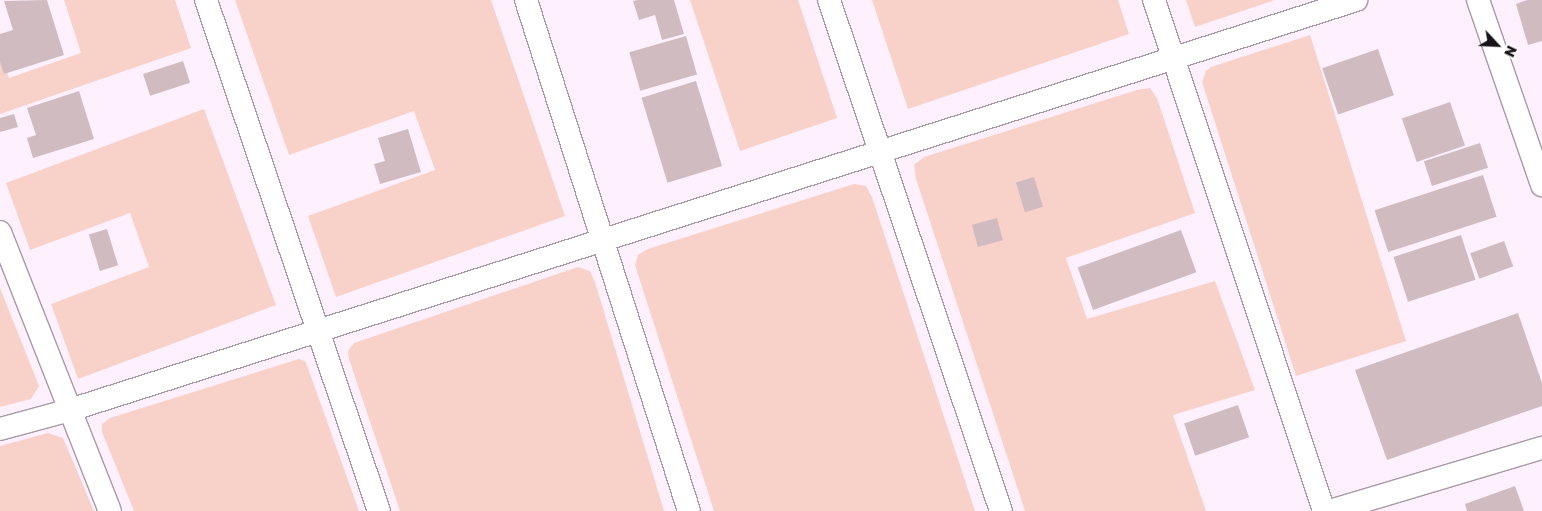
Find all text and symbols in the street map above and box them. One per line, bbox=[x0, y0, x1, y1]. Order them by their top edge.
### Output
north arrow bbox=[1472, 20, 1522, 70]
text: N bbox=[1501, 43, 1521, 60]

